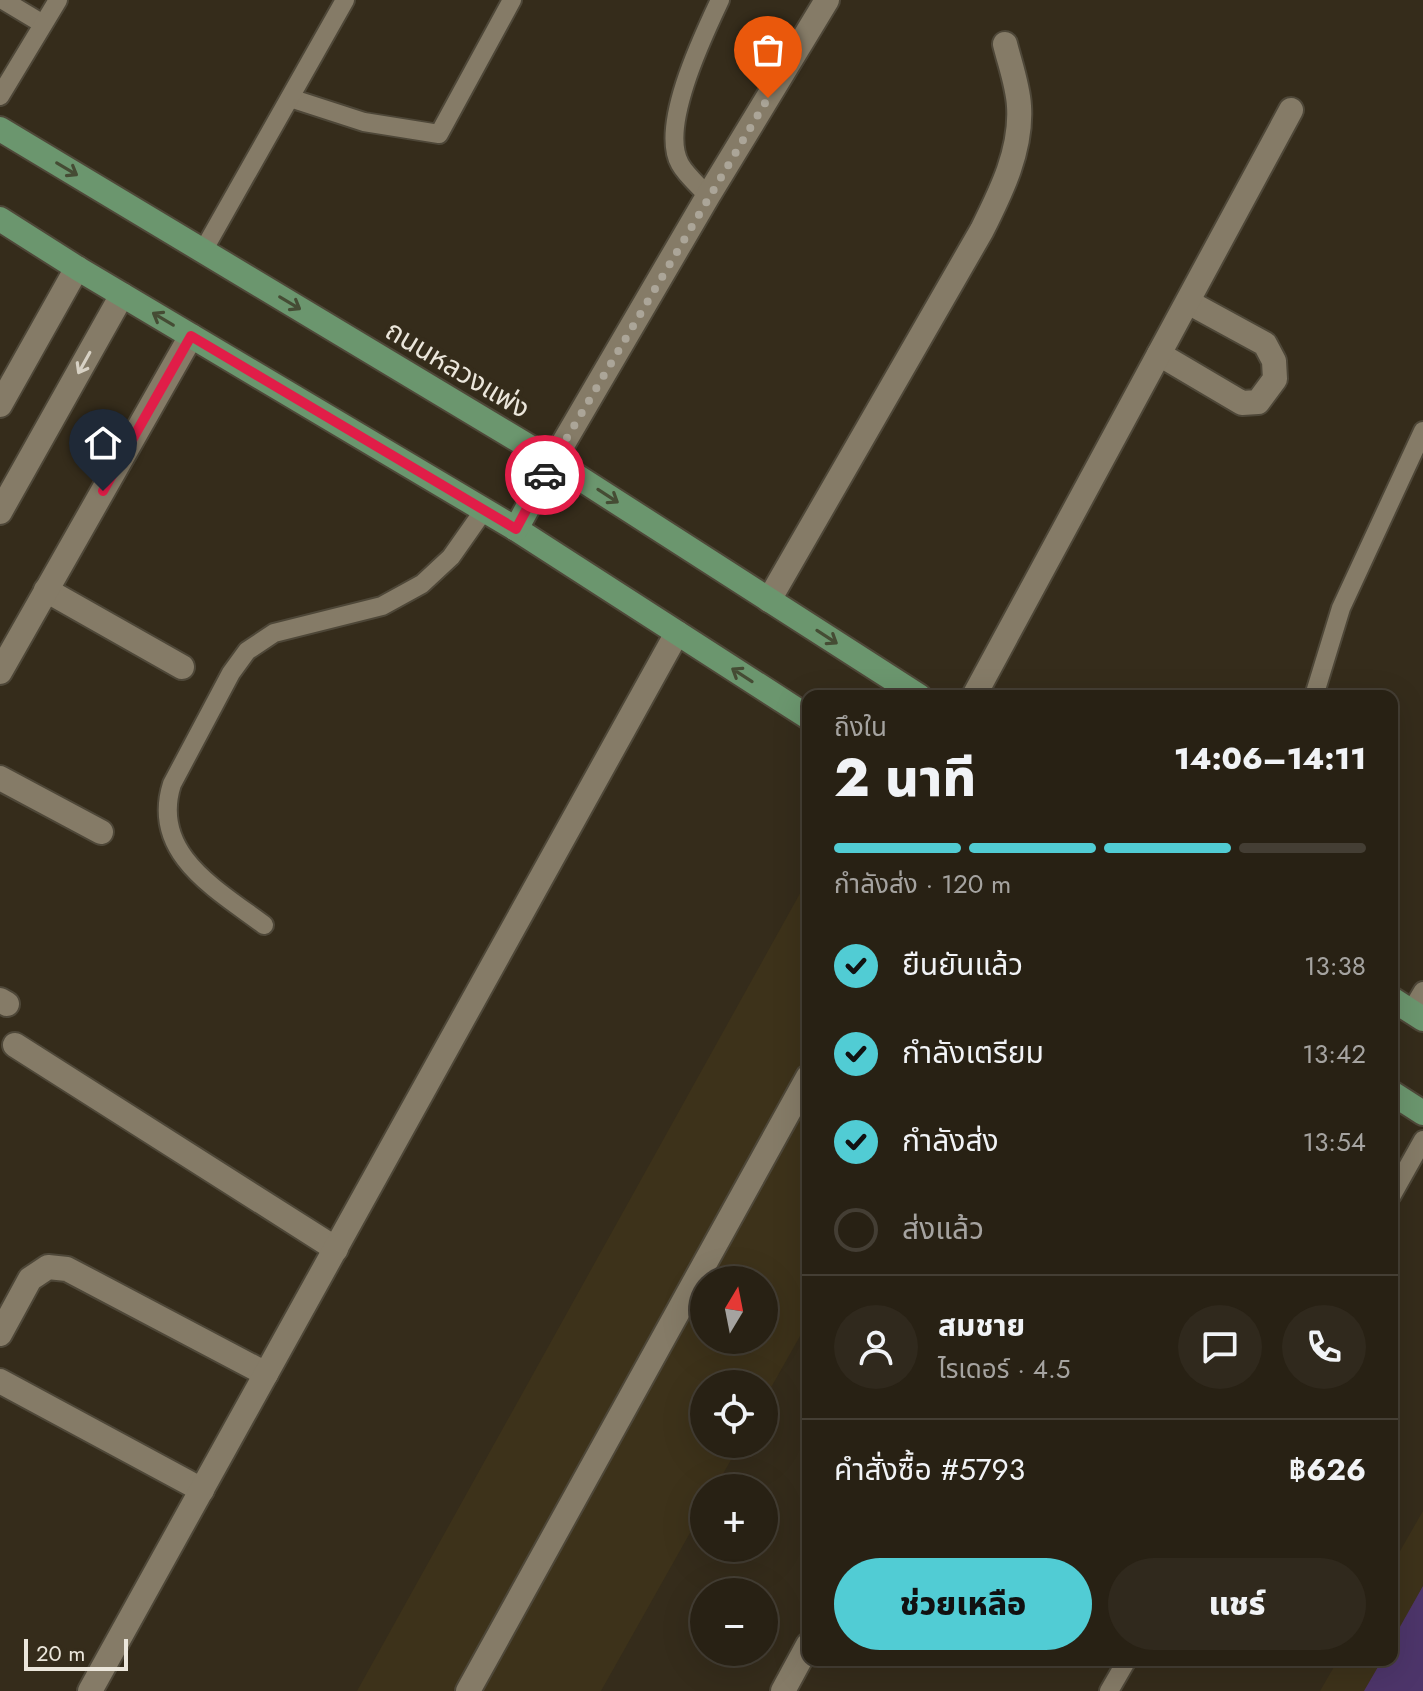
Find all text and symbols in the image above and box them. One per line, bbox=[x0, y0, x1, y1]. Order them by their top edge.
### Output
pin bbox=[734, 16, 802, 98]
icon: bag bbox=[746, 28, 790, 72]
one-way arrow bbox=[55, 162, 78, 178]
one-way arrow bbox=[278, 295, 301, 311]
street label: ถนนหลวงแพ่ง bbox=[378, 310, 538, 429]
one-way arrow bbox=[152, 311, 175, 327]
one-way arrow bbox=[76, 351, 92, 374]
pin bbox=[69, 409, 137, 491]
icon: home bbox=[81, 421, 125, 465]
courier bbox=[505, 435, 585, 515]
icon: car bbox=[523, 453, 567, 497]
one-way arrow bbox=[596, 489, 619, 505]
one-way arrow bbox=[815, 628, 837, 645]
one-way arrow bbox=[732, 667, 754, 683]
text: ถึงใน bbox=[834, 708, 887, 746]
text: 14:06–14:11 bbox=[1174, 737, 1366, 780]
text: 2 นาที bbox=[834, 740, 976, 816]
text: กำลังส่ง · 120 m bbox=[834, 865, 1011, 903]
text: ยืนยันแล้ว bbox=[902, 943, 1023, 986]
icon: check bbox=[834, 944, 878, 988]
text: 13:38 bbox=[1304, 947, 1366, 985]
text: กำลังเตรียม bbox=[902, 1031, 1044, 1074]
icon: check bbox=[834, 1032, 878, 1076]
text: 13:42 bbox=[1302, 1035, 1366, 1073]
text: กำลังส่ง bbox=[902, 1119, 999, 1162]
icon: check bbox=[834, 1120, 878, 1164]
text: 13:54 bbox=[1302, 1123, 1366, 1161]
text: ส่งแล้ว bbox=[902, 1207, 984, 1250]
north arrow bbox=[690, 1266, 778, 1354]
map controls bbox=[690, 1266, 778, 1666]
text: สมชาย bbox=[938, 1304, 1025, 1347]
button: person bbox=[834, 1305, 918, 1389]
button: chat bbox=[1178, 1305, 1262, 1389]
button: phone bbox=[1282, 1305, 1366, 1389]
text: ไรเดอร์ · 4.5 bbox=[938, 1350, 1070, 1388]
button: locate bbox=[690, 1370, 778, 1458]
text: คำสั่งซื้อ #5793 bbox=[834, 1448, 1025, 1491]
text: ฿626 bbox=[1289, 1448, 1366, 1491]
button: + bbox=[690, 1474, 778, 1562]
button: ช่วยเหลือ bbox=[834, 1558, 1092, 1650]
button: แชร์ bbox=[1108, 1558, 1366, 1650]
button: − bbox=[690, 1578, 778, 1666]
scale bar bbox=[24, 1635, 128, 1671]
text: 20 m bbox=[36, 1637, 85, 1669]

